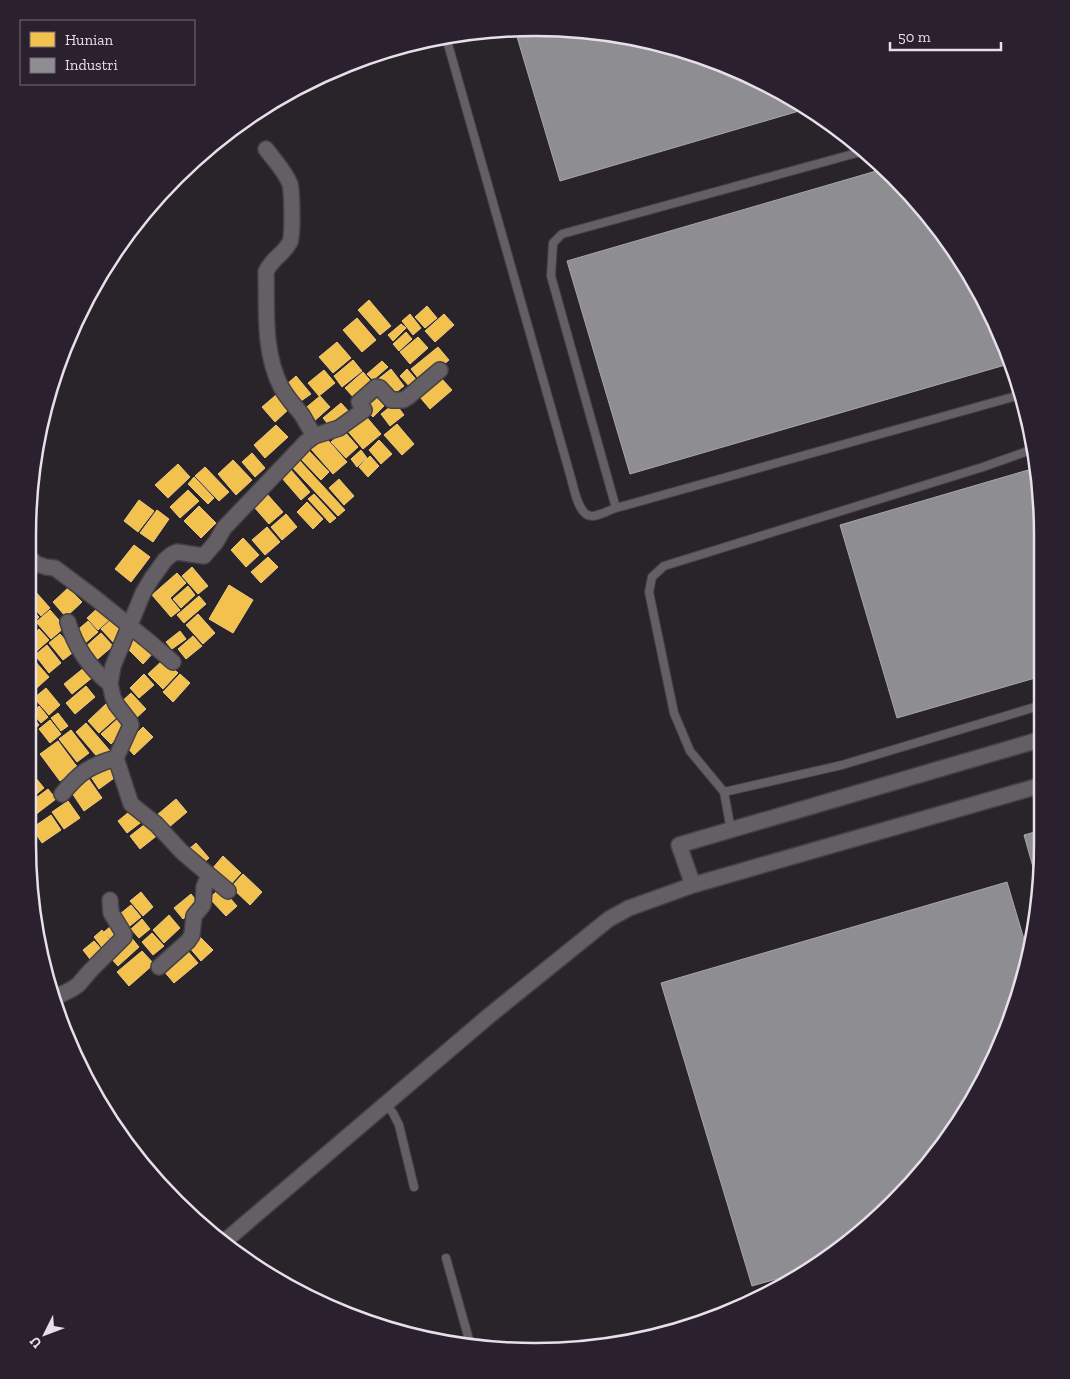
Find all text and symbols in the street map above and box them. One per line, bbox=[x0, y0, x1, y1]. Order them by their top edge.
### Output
legend bbox=[20, 20, 195, 85]
scale bar bbox=[890, 20, 1001, 52]
text: 50 m bbox=[898, 28, 931, 46]
text: Hunian bbox=[65, 31, 113, 49]
text: Industri bbox=[65, 56, 118, 74]
north arrow bbox=[20, 1309, 70, 1359]
text: U bbox=[26, 1333, 45, 1352]

